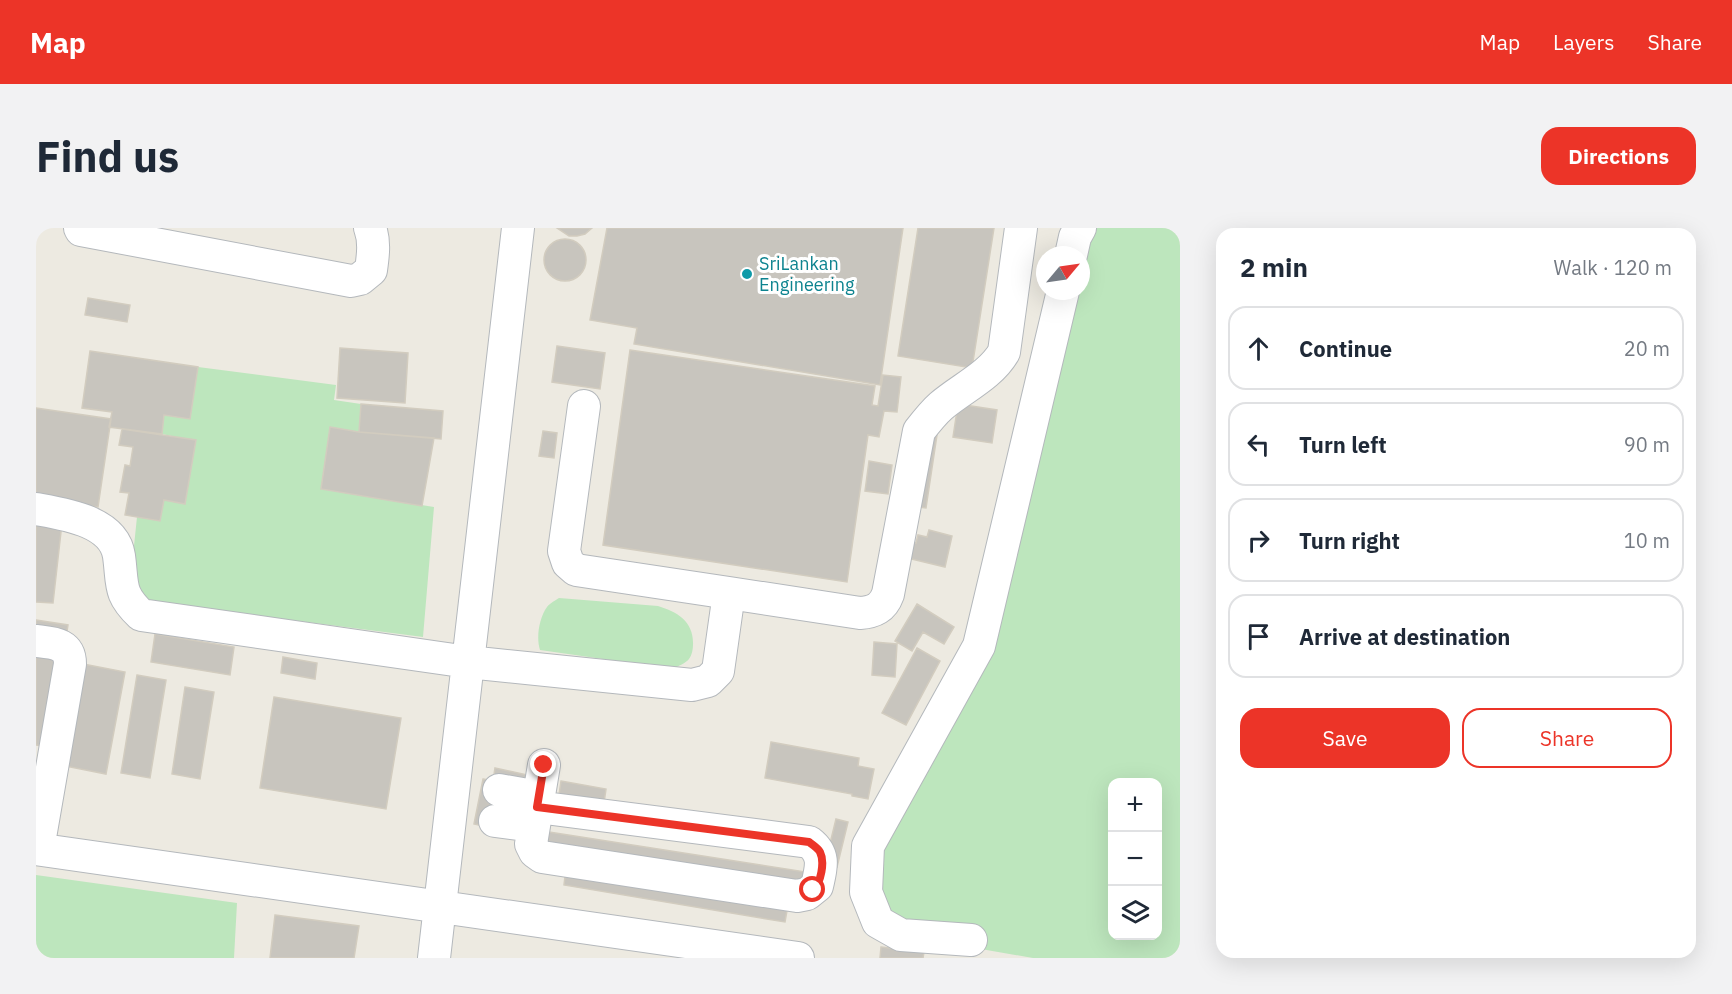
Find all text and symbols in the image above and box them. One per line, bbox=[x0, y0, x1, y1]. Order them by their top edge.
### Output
text: Map bbox=[30, 24, 86, 61]
text: Map bbox=[1480, 28, 1520, 56]
text: Layers bbox=[1553, 28, 1615, 56]
text: Share bbox=[1648, 28, 1702, 56]
button: Directions bbox=[1541, 127, 1696, 185]
text: Find us bbox=[36, 129, 179, 184]
north arrow bbox=[1036, 246, 1090, 300]
text: 2 min bbox=[1240, 250, 1308, 284]
place label: SriLankan Engineering bbox=[759, 252, 855, 296]
text: Walk · 120 m bbox=[1554, 254, 1672, 281]
marker: SriLankan Engineering bbox=[740, 267, 754, 281]
icon: ahead bbox=[1242, 332, 1275, 365]
text: Continue bbox=[1299, 334, 1392, 363]
text: 20 m bbox=[1624, 335, 1670, 362]
icon: left bbox=[1242, 428, 1275, 461]
text: Turn left bbox=[1299, 430, 1387, 459]
text: 90 m bbox=[1624, 431, 1670, 458]
icon: right bbox=[1242, 524, 1275, 557]
text: Turn right bbox=[1299, 526, 1400, 555]
text: 10 m bbox=[1624, 527, 1670, 554]
icon: arrive bbox=[1242, 620, 1275, 653]
text: Arrive at destination bbox=[1299, 622, 1510, 651]
button: Save bbox=[1240, 708, 1450, 768]
button: Share bbox=[1462, 708, 1672, 768]
route end bbox=[530, 751, 556, 777]
map controls bbox=[1108, 778, 1162, 940]
button: + bbox=[1108, 778, 1162, 832]
button: − bbox=[1108, 832, 1162, 886]
route start bbox=[799, 876, 825, 902]
button: layers bbox=[1108, 886, 1162, 940]

